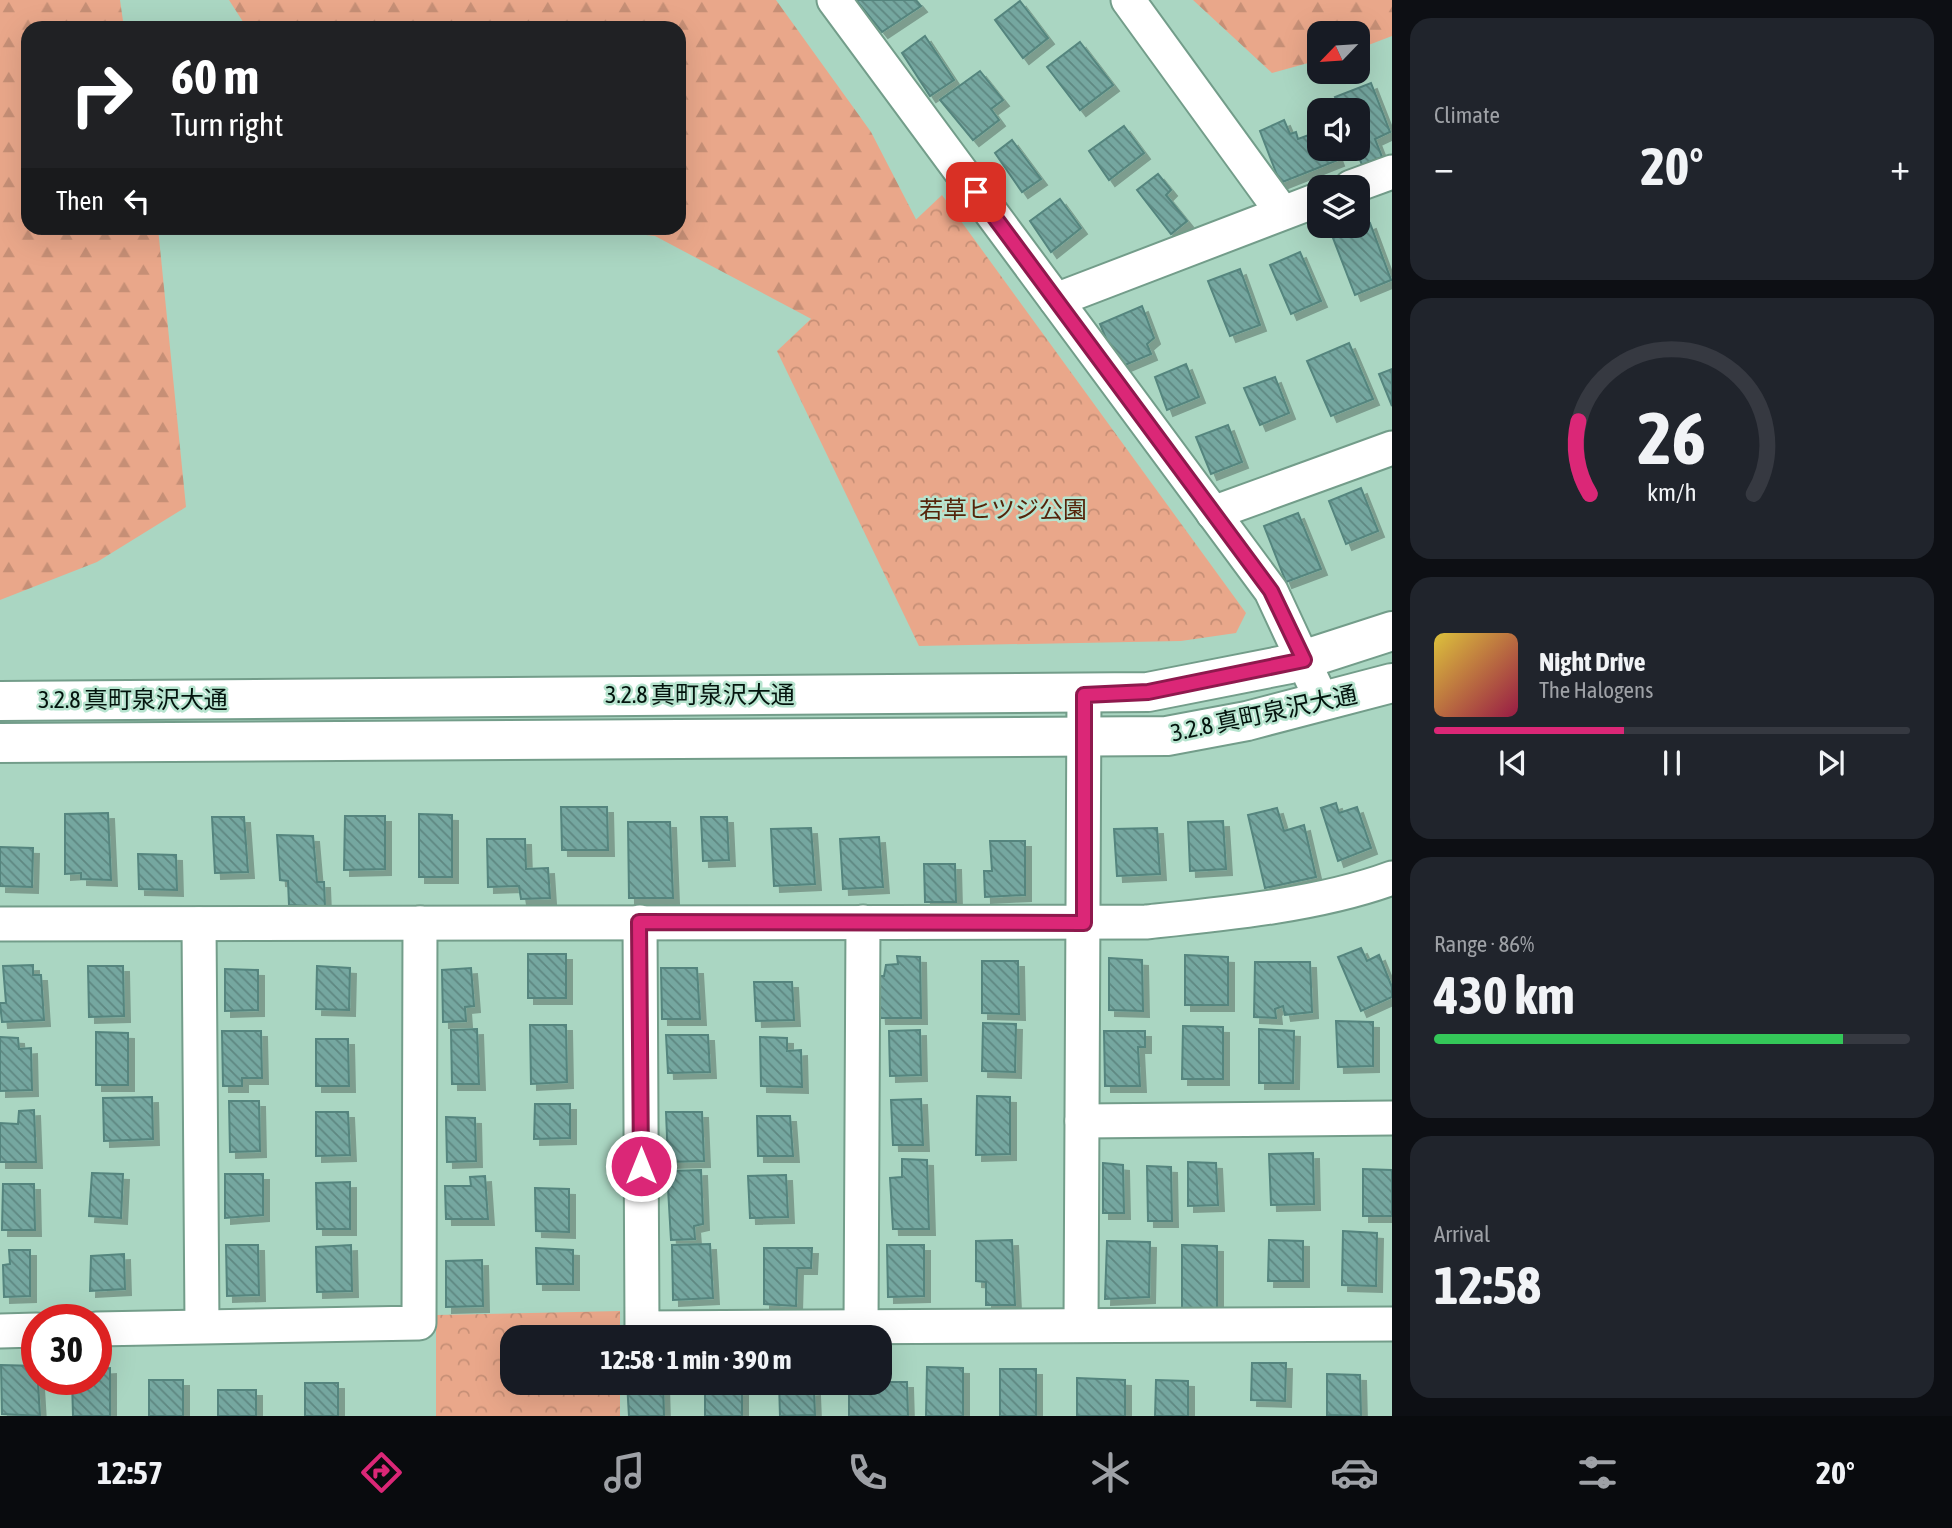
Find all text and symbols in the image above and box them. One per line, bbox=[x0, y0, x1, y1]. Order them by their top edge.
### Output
north arrow bbox=[1307, 21, 1370, 84]
map controls bbox=[1307, 21, 1370, 238]
text: 60 m bbox=[171, 48, 259, 104]
icon: right bbox=[56, 49, 147, 140]
button: sound bbox=[1307, 98, 1370, 161]
text: Climate bbox=[1434, 102, 1500, 128]
text: Turn right bbox=[171, 106, 284, 143]
text: 20° bbox=[1640, 136, 1704, 196]
text: − bbox=[1434, 145, 1454, 188]
text: + bbox=[1890, 145, 1910, 188]
pin bbox=[946, 162, 1006, 222]
icon: arrive bbox=[957, 173, 995, 211]
button: layers bbox=[1307, 175, 1370, 238]
icon: left bbox=[118, 182, 156, 220]
text: Then bbox=[56, 186, 104, 216]
text: 26 bbox=[1638, 397, 1706, 480]
text: km/h bbox=[1647, 478, 1697, 506]
park label: 若草ヒツジ公園 bbox=[919, 496, 1087, 523]
text: Night Drive bbox=[1539, 647, 1646, 677]
text: The Halogens bbox=[1539, 677, 1653, 703]
street label: 3.2.8 真町泉沢大通 bbox=[605, 681, 795, 708]
street label: 3.2.8 真町泉沢大通 bbox=[1168, 681, 1359, 746]
street label: 3.2.8 真町泉沢大通 bbox=[38, 686, 228, 713]
icon: previous bbox=[1494, 744, 1532, 782]
icon: pause bbox=[1653, 744, 1691, 782]
icon: next bbox=[1812, 744, 1850, 782]
text: Range · 86% bbox=[1434, 931, 1534, 957]
text: 430 km bbox=[1434, 965, 1575, 1025]
position arrow bbox=[604, 1129, 678, 1203]
text: Arrival bbox=[1434, 1221, 1490, 1247]
text: 12:58 bbox=[1434, 1255, 1541, 1315]
speed limit sign: 30 bbox=[21, 1304, 112, 1395]
text: 12:58 · 1 min · 390 m bbox=[601, 1345, 791, 1375]
icon: directions bbox=[357, 1448, 406, 1497]
icon: music bbox=[600, 1448, 649, 1497]
icon: phone bbox=[843, 1448, 892, 1497]
icon: climate bbox=[1086, 1448, 1135, 1497]
icon: car bbox=[1330, 1448, 1379, 1497]
icon: filters bbox=[1573, 1448, 1622, 1497]
text: 12:57 bbox=[97, 1454, 163, 1491]
text: 20° bbox=[1816, 1454, 1855, 1491]

